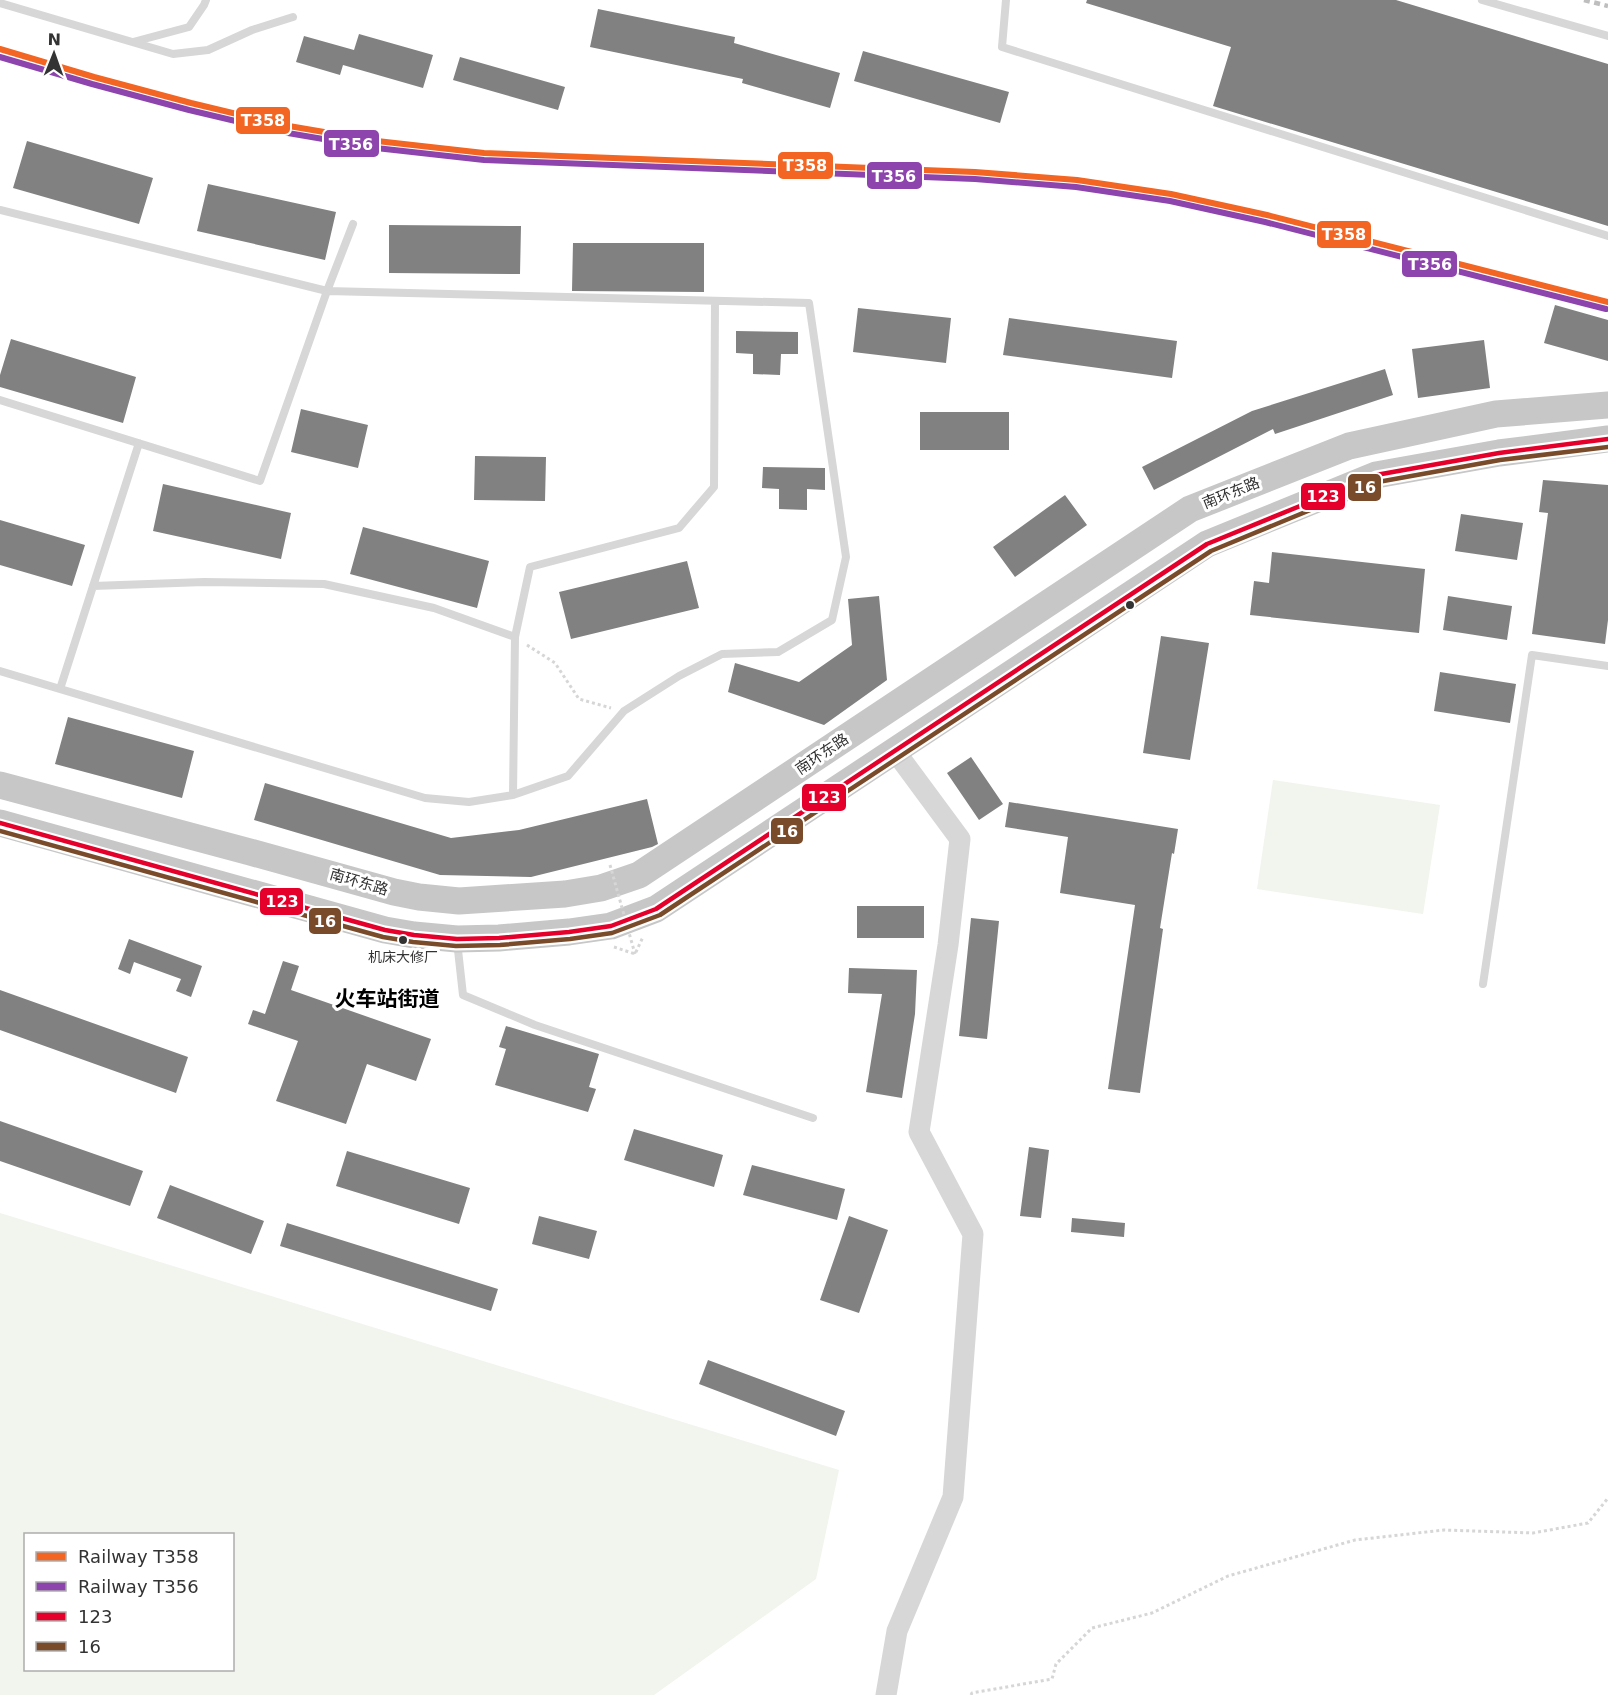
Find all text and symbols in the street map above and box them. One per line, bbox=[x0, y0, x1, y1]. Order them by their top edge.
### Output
north arrow bbox=[24, 24, 84, 84]
text: N bbox=[47, 30, 61, 49]
line badge: T358 bbox=[235, 106, 291, 135]
text: T358 bbox=[241, 111, 285, 130]
line badge: T356 bbox=[323, 129, 380, 158]
text: T356 bbox=[329, 135, 373, 154]
line badge: T358 bbox=[777, 151, 834, 180]
text: T358 bbox=[783, 156, 827, 175]
line badge: T356 bbox=[866, 161, 923, 190]
text: T356 bbox=[872, 167, 916, 186]
line badge: T358 bbox=[1316, 220, 1372, 249]
text: T358 bbox=[1322, 225, 1366, 244]
line badge: T356 bbox=[1401, 250, 1458, 278]
text: T356 bbox=[1408, 255, 1452, 274]
street label: 南环东路 bbox=[1200, 473, 1262, 513]
line badge: 16 bbox=[1347, 473, 1382, 502]
text: 16 bbox=[1354, 478, 1376, 497]
line badge: 123 bbox=[1300, 482, 1346, 511]
text: 123 bbox=[1306, 487, 1340, 506]
unlabelled marker bbox=[1124, 599, 1136, 611]
street label: 南环东路 bbox=[792, 730, 852, 778]
line badge: 123 bbox=[801, 783, 847, 812]
text: 123 bbox=[807, 788, 841, 807]
line badge: 16 bbox=[770, 817, 804, 845]
text: 16 bbox=[776, 822, 798, 841]
street label: 南环东路 bbox=[328, 865, 390, 899]
line badge: 123 bbox=[259, 887, 304, 916]
text: 123 bbox=[265, 892, 299, 911]
line badge: 16 bbox=[308, 907, 342, 935]
text: 16 bbox=[314, 912, 336, 931]
marker: 机床大修厂 bbox=[397, 934, 409, 946]
place label: 机床大修厂 bbox=[368, 949, 438, 965]
district label: 火车站街道 bbox=[335, 987, 440, 1011]
legend bbox=[24, 1533, 234, 1671]
text: Railway T358 bbox=[78, 1546, 199, 1567]
text: Railway T356 bbox=[78, 1576, 199, 1597]
text: 123 bbox=[78, 1606, 112, 1627]
text: 16 bbox=[78, 1636, 101, 1657]

